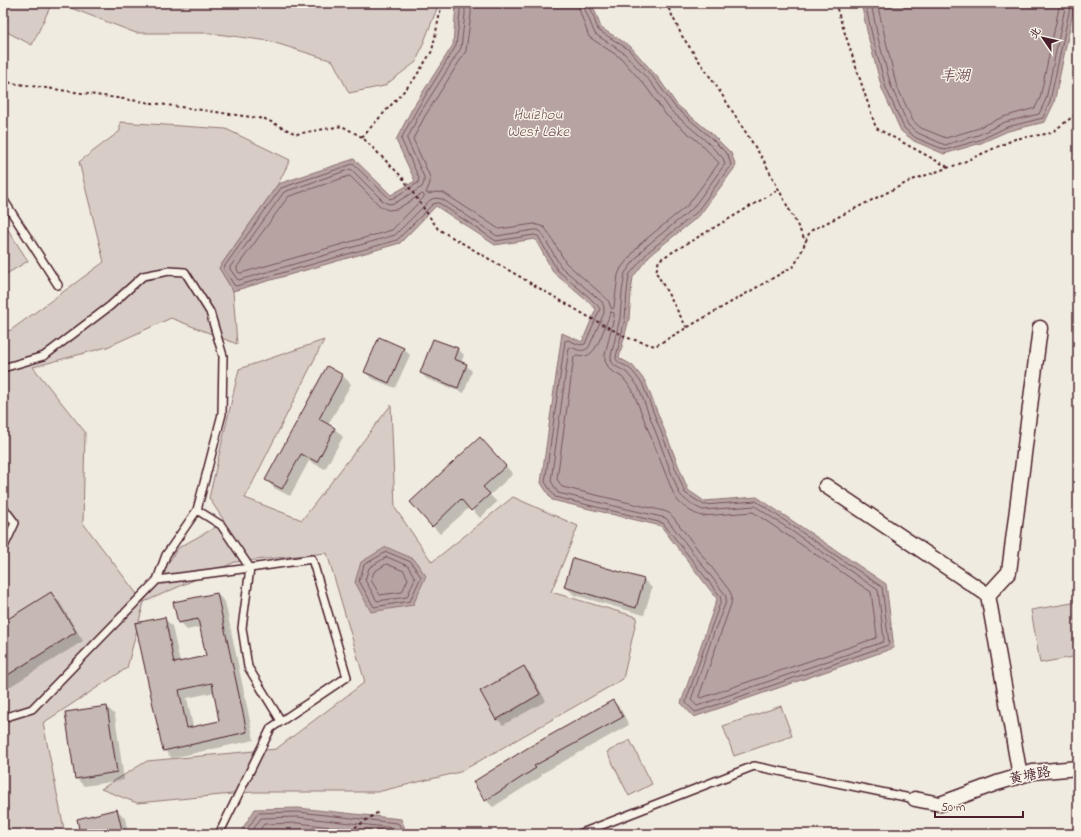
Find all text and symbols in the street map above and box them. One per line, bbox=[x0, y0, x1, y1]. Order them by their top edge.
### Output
north arrow bbox=[1023, 18, 1063, 58]
text: 北 bbox=[1026, 24, 1045, 42]
water label: 丰湖 bbox=[940, 65, 972, 87]
water label: Huizhou West Lake bbox=[507, 104, 570, 143]
street label: 黄塘路 bbox=[1007, 762, 1053, 790]
scale bar bbox=[935, 793, 1023, 819]
text: 50 m bbox=[941, 799, 965, 817]

